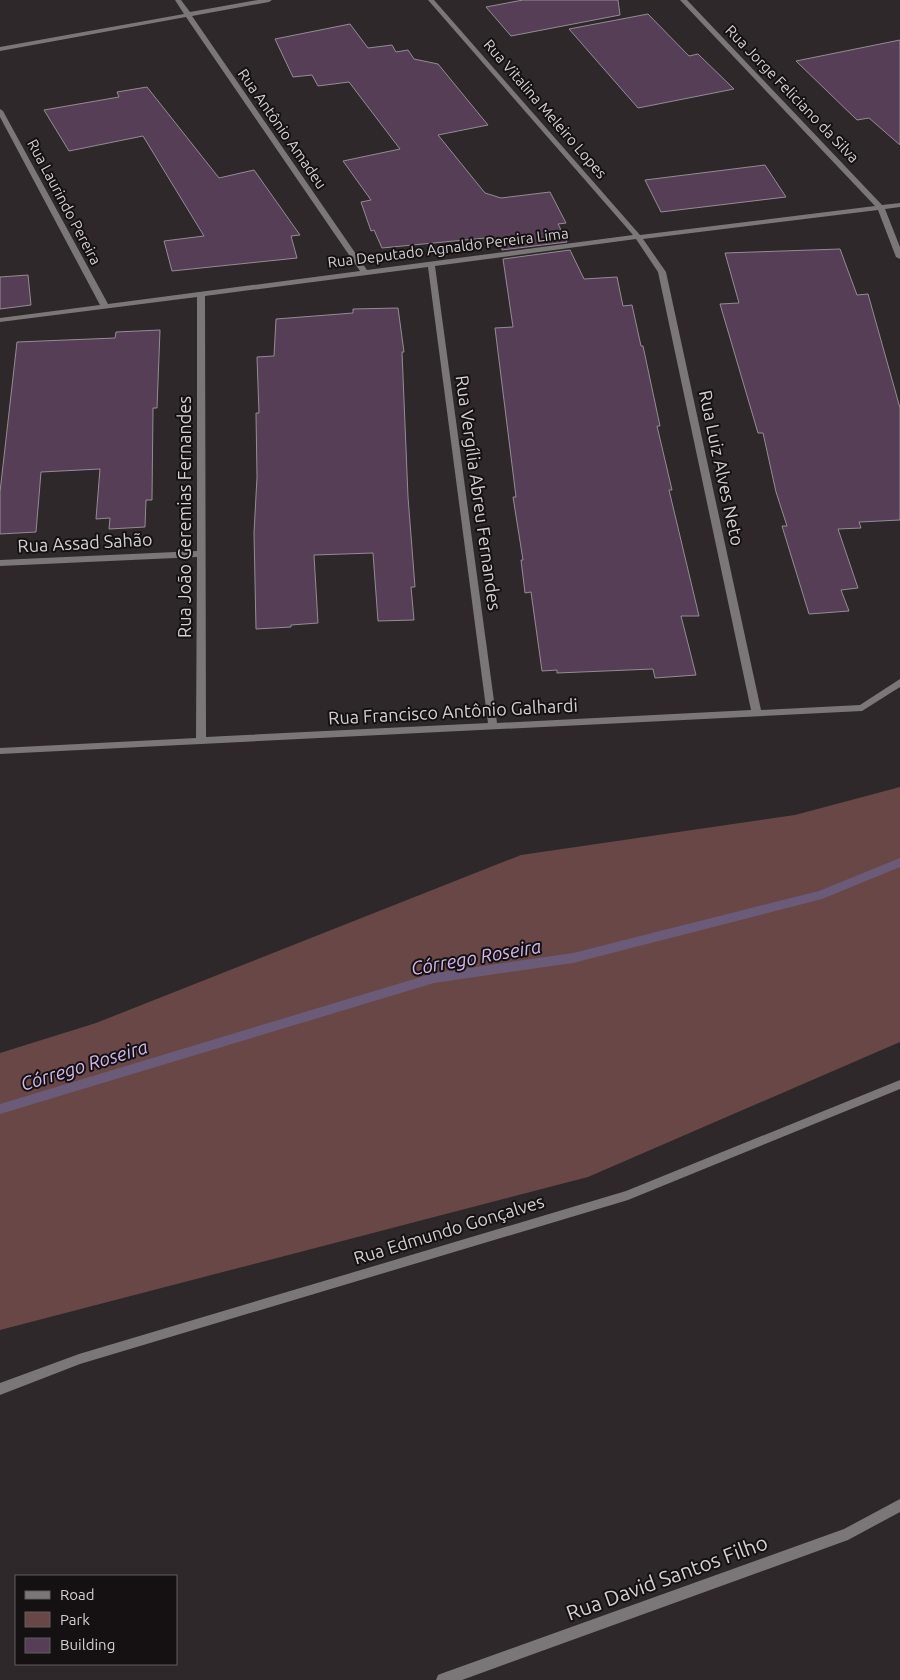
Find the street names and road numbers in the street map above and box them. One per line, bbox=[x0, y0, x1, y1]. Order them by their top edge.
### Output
street label: Rua Jorge Feliciano da Silva bbox=[722, 21, 863, 166]
street label: Rua Vitalina Meleiro Lopes bbox=[480, 36, 610, 182]
street label: Rua Antônio Amadeu bbox=[235, 65, 330, 192]
street label: Rua Laurindo Pereira bbox=[24, 136, 105, 267]
street label: Rua Deputado Agnaldo Pereira Lima bbox=[326, 224, 569, 271]
street label: Rua Vergília Abreu Fernandes bbox=[453, 374, 505, 612]
street label: Rua Luiz Alves Neto bbox=[696, 388, 748, 547]
street label: Rua João Geremias Fernandes bbox=[174, 396, 194, 638]
street label: Rua Assad Sahão bbox=[17, 528, 153, 556]
street label: Rua Francisco Antônio Galhardi bbox=[328, 694, 578, 728]
street label: Rua Edmundo Gonçalves bbox=[351, 1190, 547, 1268]
street label: Rua David Santos Filho bbox=[563, 1529, 771, 1625]

